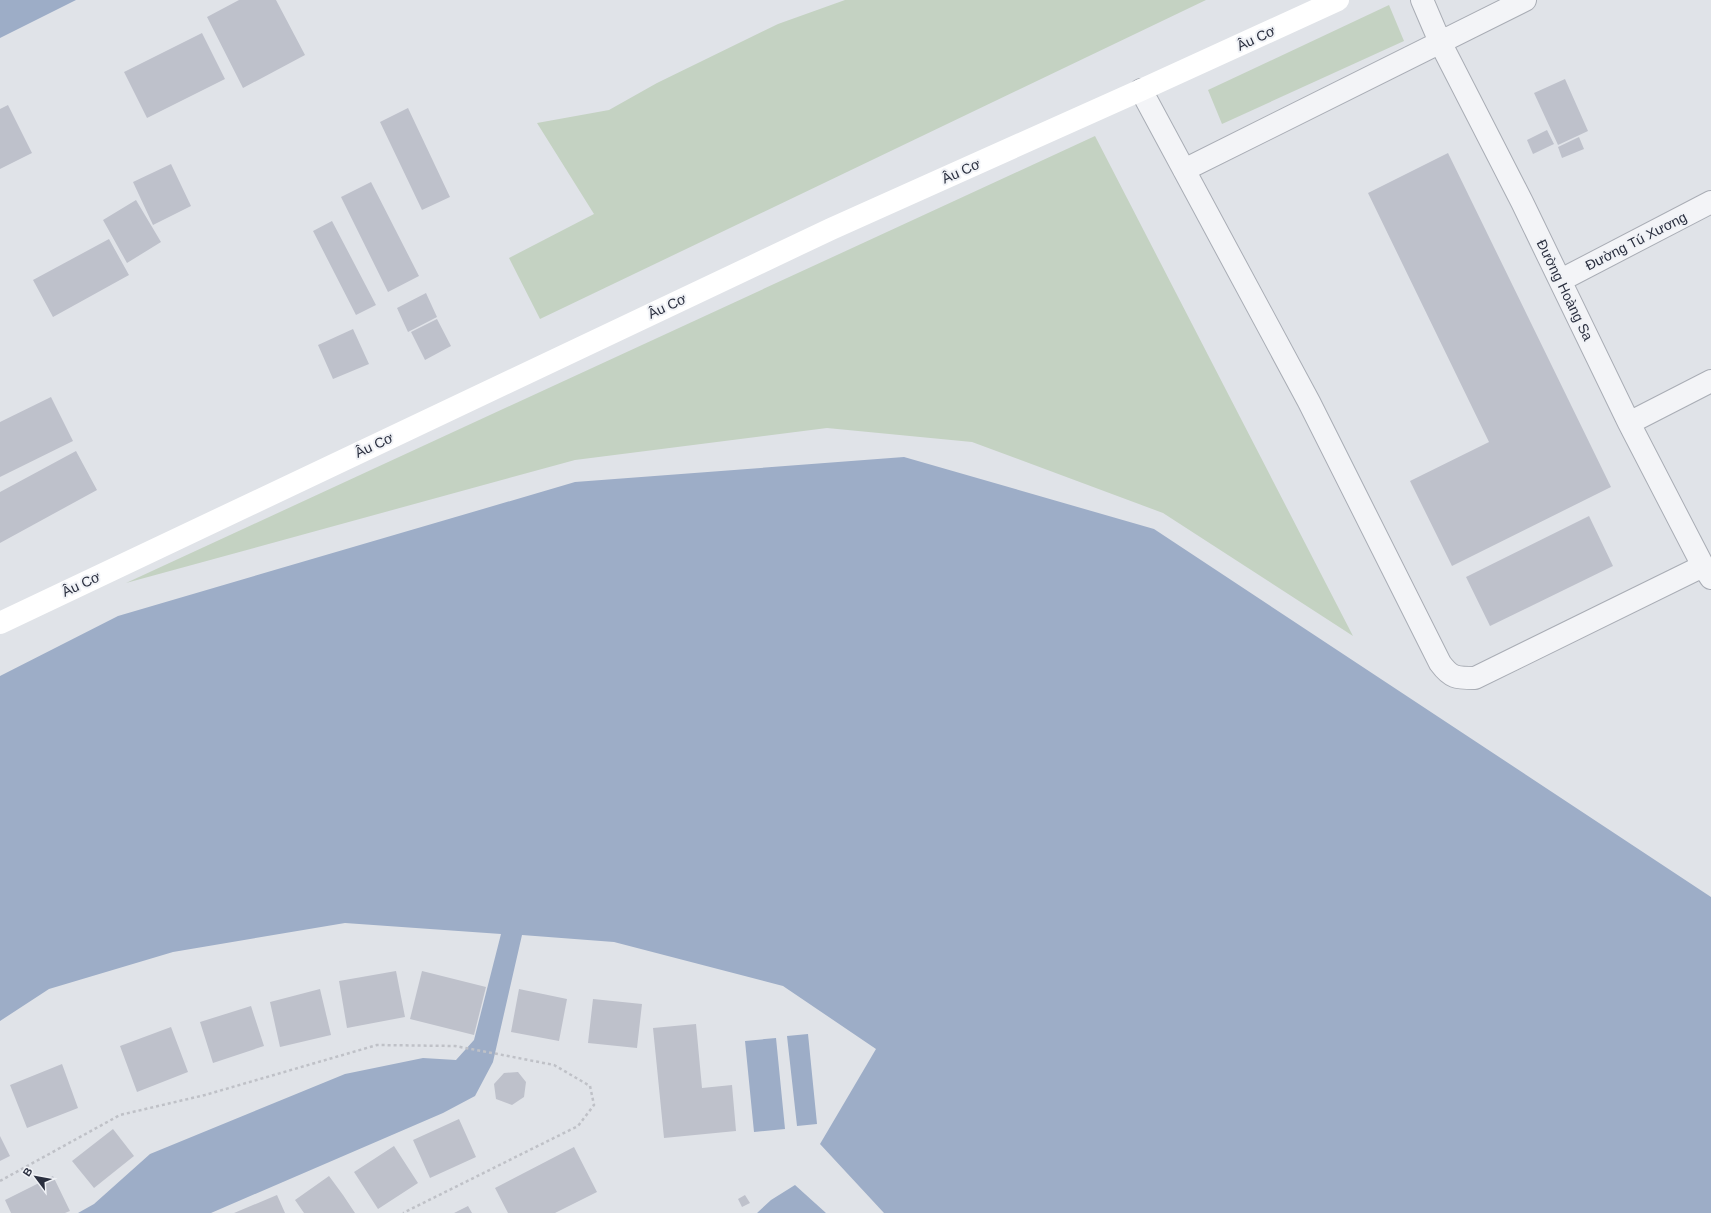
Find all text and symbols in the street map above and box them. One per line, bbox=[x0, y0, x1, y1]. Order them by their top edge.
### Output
street label: Âu Cơ bbox=[1234, 22, 1278, 54]
street label: Âu Cơ bbox=[939, 155, 983, 187]
street label: Đường Tú Xương bbox=[1583, 209, 1689, 273]
street label: Đường Hoàng Sa bbox=[1534, 237, 1596, 343]
street label: Âu Cơ bbox=[645, 290, 689, 322]
street label: Âu Cơ bbox=[352, 429, 396, 461]
street label: Âu Cơ bbox=[59, 568, 103, 600]
north arrow bbox=[16, 1157, 56, 1197]
text: B bbox=[20, 1165, 35, 1178]

